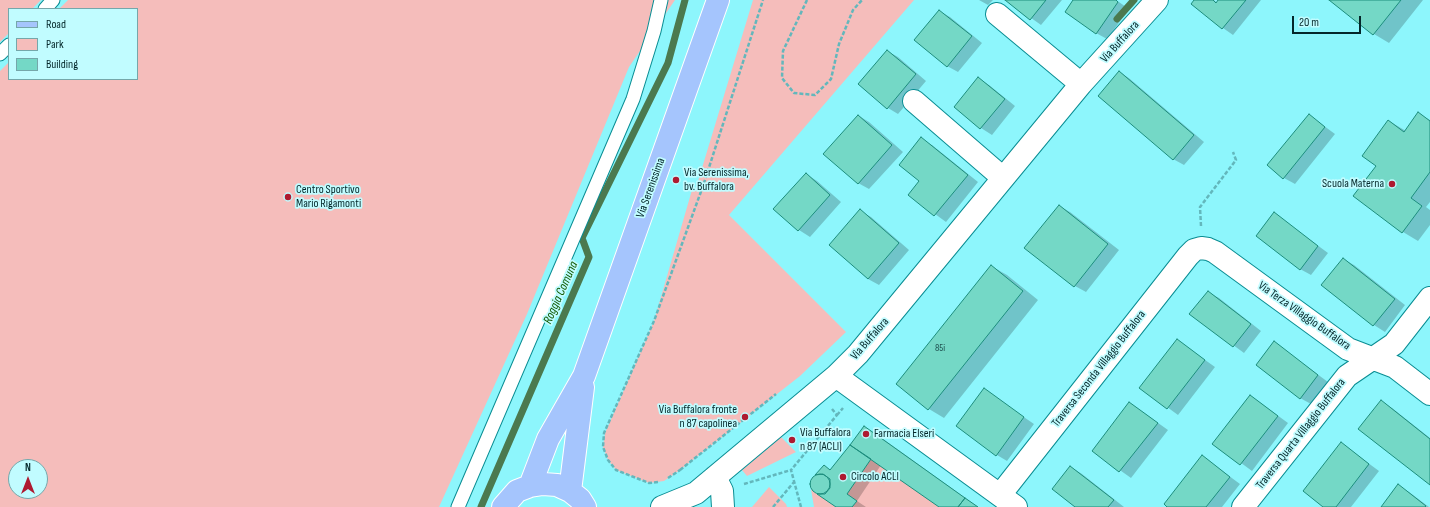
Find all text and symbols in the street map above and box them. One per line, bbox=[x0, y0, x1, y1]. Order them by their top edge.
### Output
legend bbox=[8, 8, 138, 80]
scale bar bbox=[1294, 8, 1363, 34]
text: 20 m bbox=[1299, 15, 1319, 30]
text: Road bbox=[46, 17, 66, 32]
street label: Via Buffalora bbox=[1098, 18, 1142, 66]
text: Park bbox=[46, 37, 64, 52]
text: Building bbox=[46, 57, 78, 72]
street label: Via Serenissima bbox=[634, 156, 668, 220]
place label: Via Serenissima, bv. Buffalora bbox=[684, 166, 749, 194]
marker: Via Serenissima, bv. Buffalora bbox=[671, 175, 681, 185]
place label: Scuola Materna bbox=[1322, 177, 1384, 191]
marker: Scuola Materna bbox=[1387, 179, 1397, 189]
place label: Centro Sportivo Mario Rigamonti bbox=[296, 183, 361, 211]
marker: Centro Sportivo Mario Rigamonti bbox=[283, 192, 293, 202]
water label: Roggia Comuna bbox=[540, 259, 582, 327]
street label: Via Terza Villaggio Buffalora bbox=[1255, 279, 1353, 353]
street label: Traversa Seconda Villaggio Buffalora bbox=[1049, 308, 1149, 430]
street label: Via Buffalora bbox=[848, 315, 892, 363]
house number: 85i bbox=[935, 342, 945, 354]
street label: Traversa Quarta Villaggio Buffalora bbox=[1253, 376, 1349, 492]
place label: Via Buffalora fronte n 87 capolinea bbox=[659, 403, 737, 431]
marker: Via Buffalora fronte n 87 capolinea bbox=[740, 412, 750, 422]
place label: Via Buffalora n 87 (ACLI) bbox=[800, 426, 851, 454]
place label: Farmacia Elseri bbox=[874, 427, 934, 441]
marker: Farmacia Elseri bbox=[861, 429, 871, 439]
marker: Via Buffalora n 87 (ACLI) bbox=[787, 435, 797, 445]
north arrow bbox=[8, 459, 48, 499]
text: N bbox=[25, 461, 31, 474]
place label: Circolo ACLI bbox=[851, 470, 899, 484]
marker: Circolo ACLI bbox=[838, 472, 848, 482]

